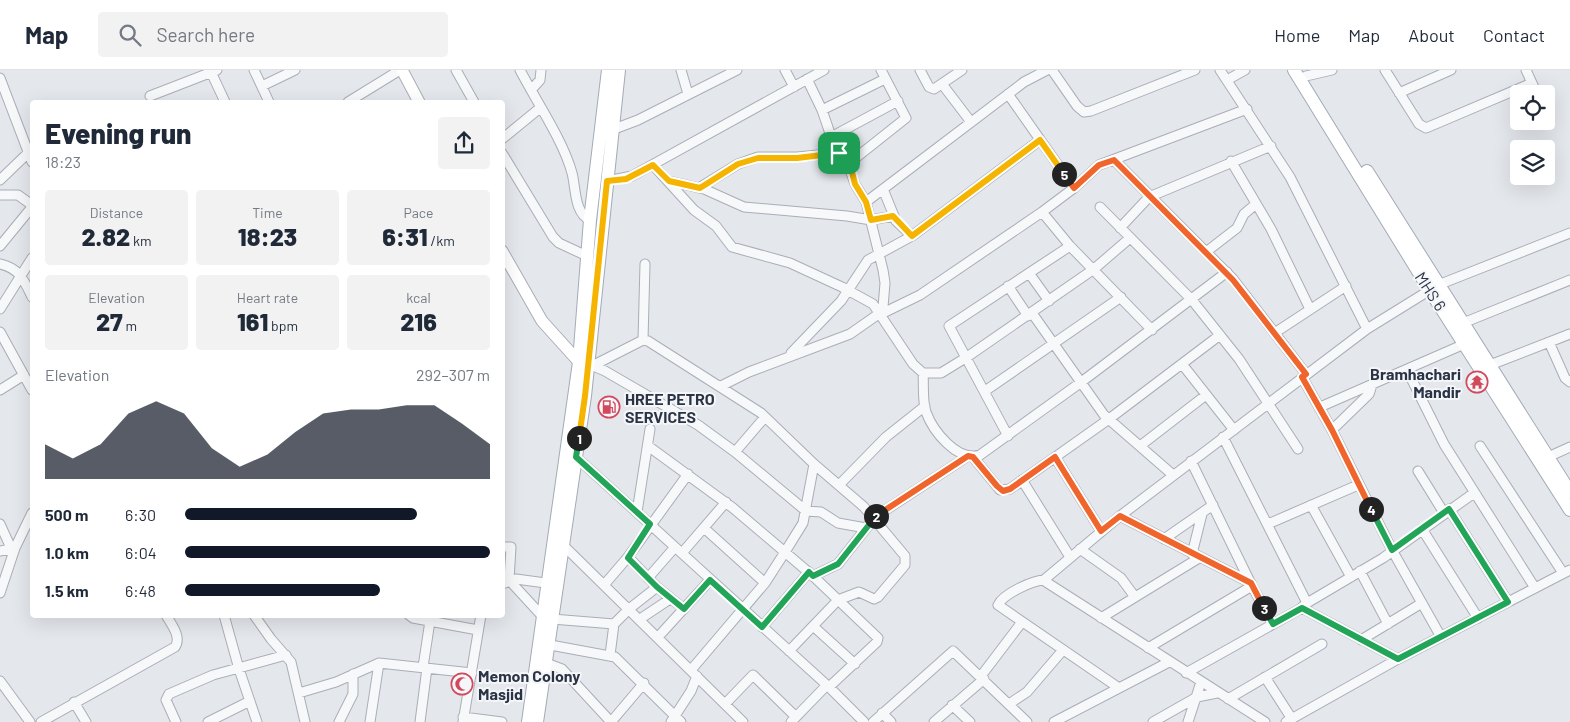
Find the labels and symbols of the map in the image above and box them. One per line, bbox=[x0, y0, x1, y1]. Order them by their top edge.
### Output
pin bbox=[818, 132, 860, 174]
pin: 5 bbox=[1052, 162, 1076, 186]
street label: MHS 6 bbox=[1411, 268, 1451, 314]
place label: Bramhachari Mandir bbox=[1370, 364, 1461, 401]
temple icon: Bramhachari Mandir bbox=[1465, 370, 1489, 394]
place label: HREE PETRO SERVICES bbox=[625, 389, 715, 426]
fuel station icon: HREE PETRO SERVICES bbox=[597, 395, 621, 419]
pin: 1 bbox=[566, 426, 592, 450]
pin: 4 bbox=[1358, 496, 1384, 522]
pin: 2 bbox=[864, 504, 888, 528]
pin: 3 bbox=[1252, 596, 1276, 620]
place label: Memon Colony Masjid bbox=[478, 666, 580, 703]
mosque icon: Memon Colony Masjid bbox=[450, 672, 474, 696]

